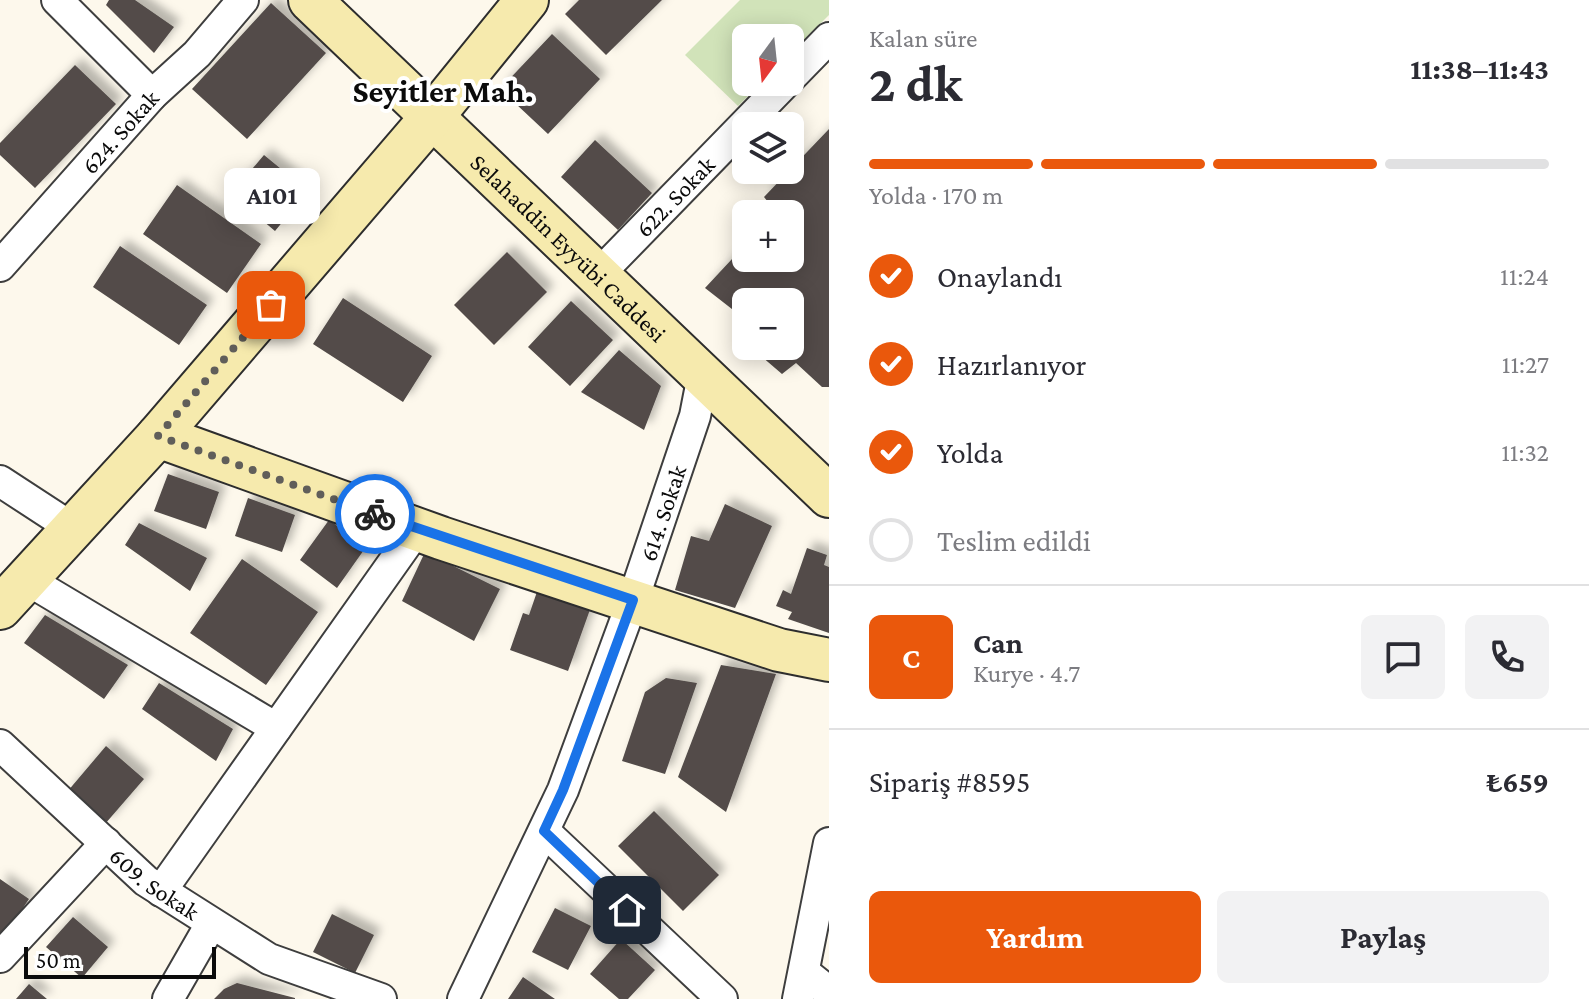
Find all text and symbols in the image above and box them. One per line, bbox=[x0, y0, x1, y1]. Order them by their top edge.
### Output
north arrow bbox=[732, 24, 804, 96]
map controls bbox=[732, 24, 804, 360]
text: Kalan süre bbox=[869, 24, 978, 53]
text: 11:38–11:43 bbox=[1410, 52, 1549, 85]
text: 2 dk bbox=[869, 54, 962, 112]
district label: Seyitler Mah. bbox=[352, 73, 534, 109]
street label: 624. Sokak bbox=[75, 84, 164, 179]
button: layers bbox=[732, 112, 804, 184]
street label: Selahaddin Eyyübi Caddesi bbox=[466, 148, 672, 347]
street label: 622. Sokak bbox=[630, 150, 720, 242]
callout: A101 bbox=[223, 169, 319, 225]
text: A101 bbox=[247, 181, 297, 210]
text: Yolda · 170 m bbox=[869, 181, 1003, 210]
button: + bbox=[732, 200, 804, 272]
icon: check bbox=[869, 254, 913, 298]
text: Onaylandı bbox=[937, 260, 1062, 293]
text: 11:24 bbox=[1500, 262, 1549, 291]
pin bbox=[237, 271, 305, 339]
icon: bag bbox=[249, 283, 293, 327]
button: − bbox=[732, 288, 804, 360]
icon: check bbox=[869, 342, 913, 386]
text: Hazırlanıyor bbox=[937, 348, 1086, 381]
text: 11:27 bbox=[1502, 350, 1549, 379]
icon: check bbox=[869, 430, 913, 474]
text: Yolda bbox=[937, 436, 1003, 469]
text: 11:32 bbox=[1501, 438, 1549, 467]
street label: 614. Sokak bbox=[634, 461, 691, 564]
courier bbox=[335, 474, 415, 554]
icon: bike bbox=[353, 492, 397, 536]
text: Teslim edildi bbox=[937, 524, 1091, 557]
button: chat bbox=[1361, 615, 1445, 699]
button: phone bbox=[1465, 615, 1549, 699]
text: Can bbox=[973, 626, 1023, 659]
text: C bbox=[902, 641, 920, 674]
text: Kurye · 4.7 bbox=[973, 659, 1080, 688]
text: Sipariş #8595 bbox=[869, 765, 1030, 798]
text: ₺659 bbox=[1487, 765, 1549, 798]
street label: 609. Sokak bbox=[105, 841, 205, 925]
pin bbox=[593, 876, 661, 944]
icon: home bbox=[605, 888, 649, 932]
button: Yardım bbox=[869, 891, 1201, 983]
button: Paylaş bbox=[1217, 891, 1549, 983]
scale bar bbox=[24, 943, 216, 979]
text: 50 m bbox=[36, 948, 81, 973]

